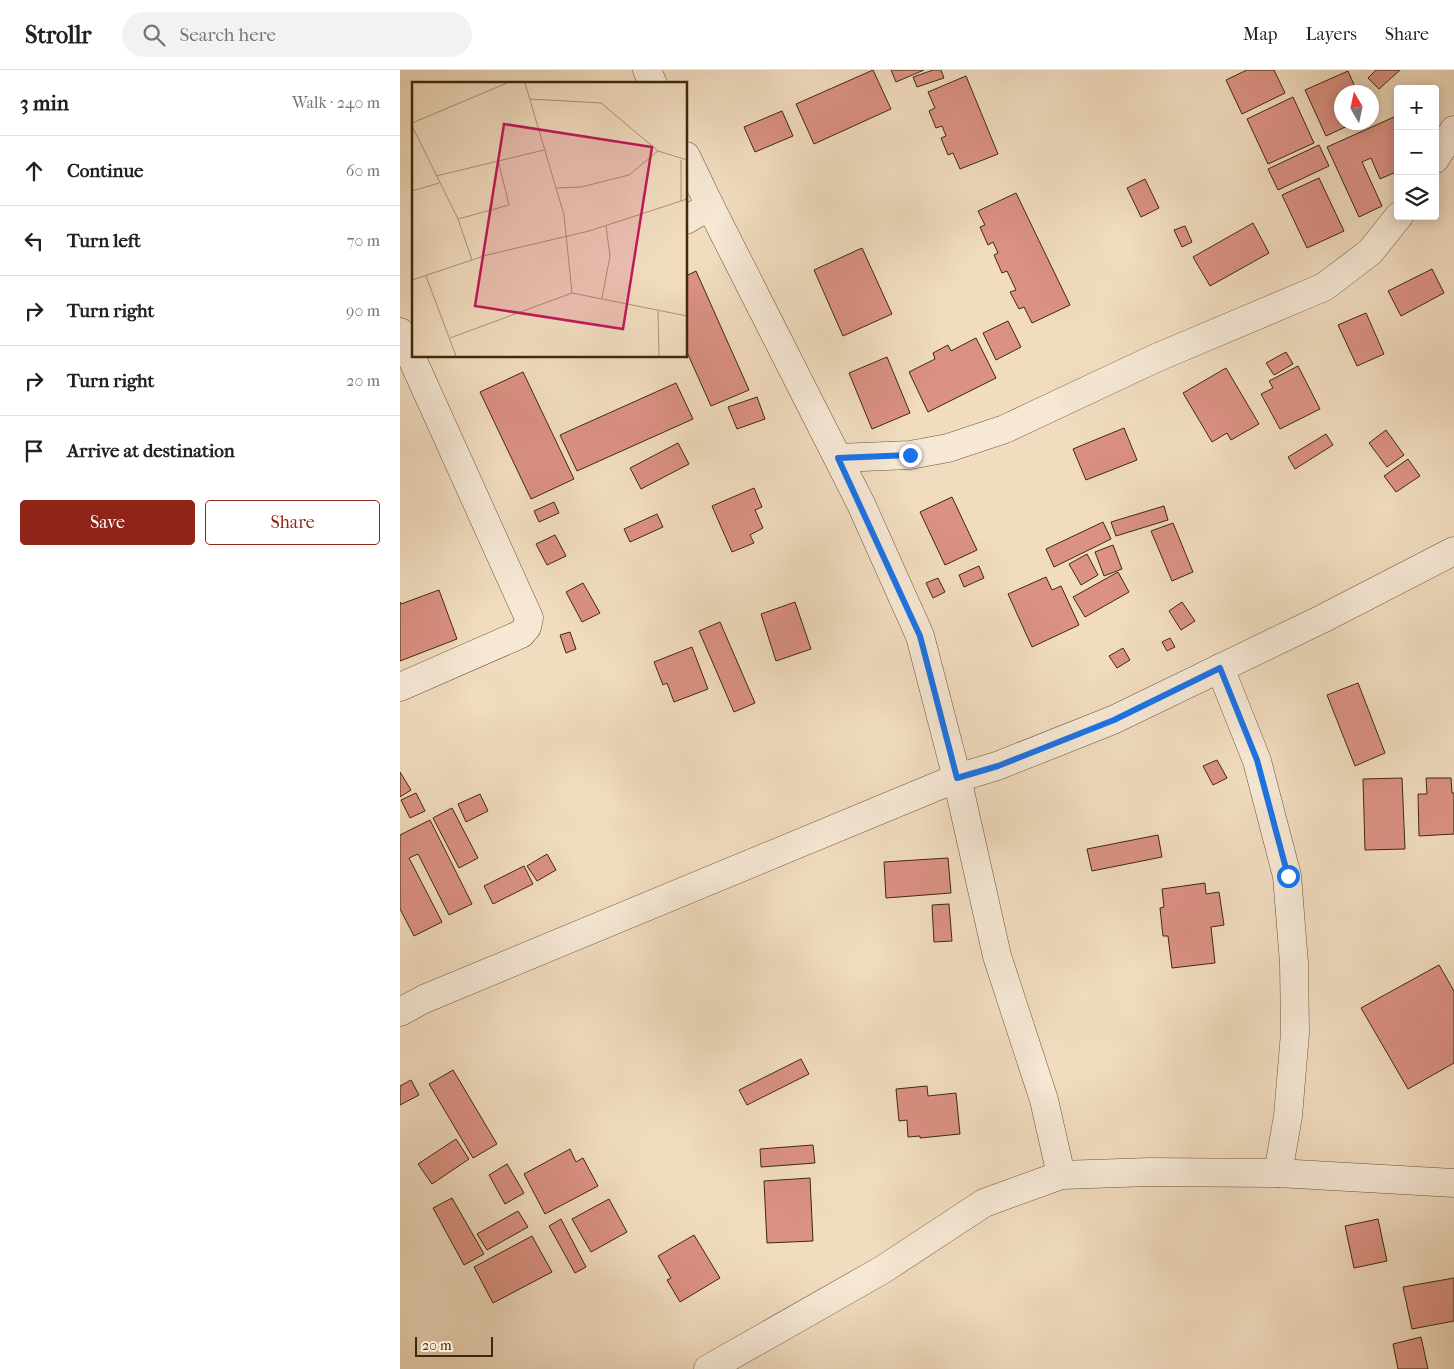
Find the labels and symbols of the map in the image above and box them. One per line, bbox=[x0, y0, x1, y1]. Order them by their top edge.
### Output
inset map bbox=[412, 82, 688, 358]
north arrow bbox=[1334, 85, 1379, 130]
route end bbox=[899, 444, 922, 467]
route start bbox=[1277, 865, 1300, 888]
scale bar bbox=[415, 1334, 492, 1357]

